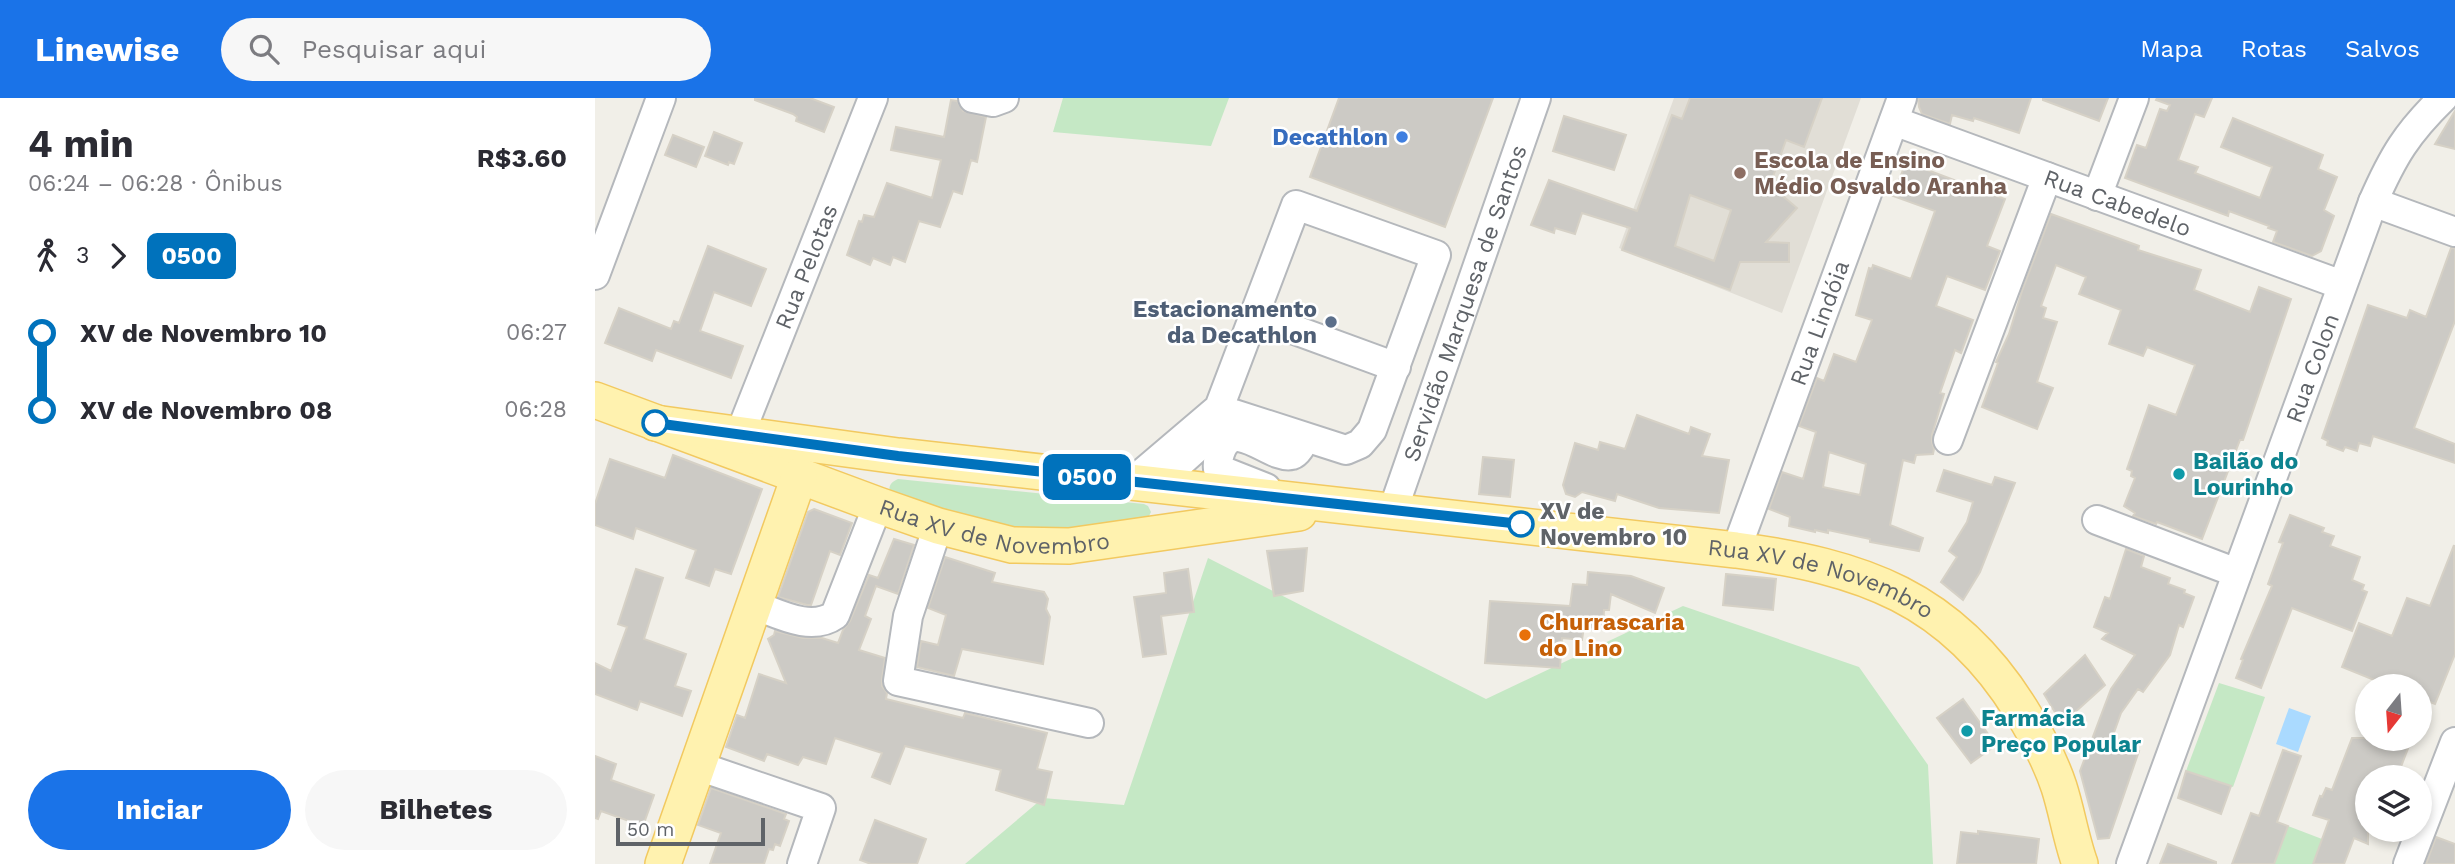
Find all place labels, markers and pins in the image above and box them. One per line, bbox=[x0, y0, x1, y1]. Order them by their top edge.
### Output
place label: Decathlon bbox=[1272, 124, 1388, 151]
marker: Decathlon bbox=[1394, 129, 1410, 145]
place label: Escola de Ensino Médio Osvaldo Aranha bbox=[1754, 147, 2008, 200]
marker: Escola de Ensino Médio Osvaldo Aranha bbox=[1732, 165, 1748, 181]
place label: Estacionamento da Decathlon bbox=[1133, 296, 1317, 349]
marker: Estacionamento da Decathlon bbox=[1323, 314, 1339, 330]
unlabelled marker bbox=[642, 410, 668, 436]
place label: Bailão do Lourinho bbox=[2193, 448, 2298, 501]
marker: Bailão do Lourinho bbox=[2171, 466, 2187, 482]
place label: XV de Novembro 10 bbox=[1540, 498, 1687, 551]
marker: XV de Novembro 10 bbox=[1508, 511, 1534, 537]
place label: Churrascaria do Lino bbox=[1539, 609, 1685, 662]
marker: Churrascaria do Lino bbox=[1517, 627, 1533, 643]
place label: Farmácia Preço Popular bbox=[1981, 705, 2141, 758]
marker: Farmácia Preço Popular bbox=[1959, 723, 1975, 739]

